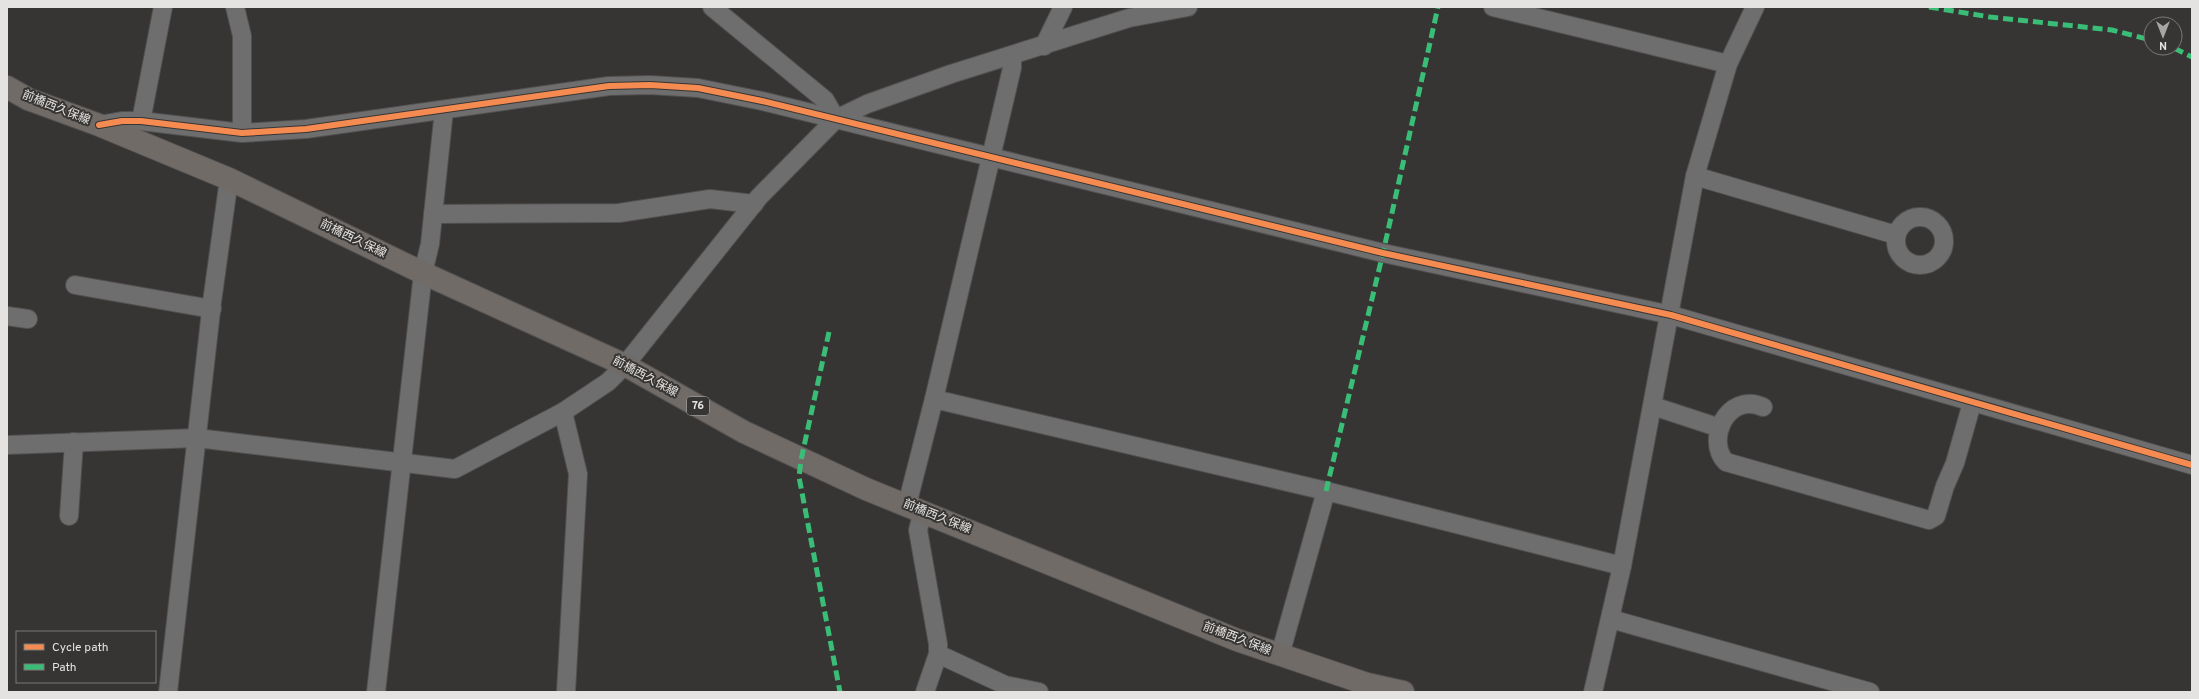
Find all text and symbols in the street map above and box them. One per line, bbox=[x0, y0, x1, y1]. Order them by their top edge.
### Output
north arrow bbox=[2143, 16, 2183, 56]
text: N bbox=[2159, 38, 2167, 52]
street label: 前橋西久保線 bbox=[20, 87, 92, 129]
street label: 前橋西久保線 bbox=[317, 216, 389, 262]
street label: 前橋西久保線 bbox=[609, 353, 681, 401]
road number: 76 bbox=[687, 397, 709, 415]
street label: 前橋西久保線 bbox=[901, 496, 973, 538]
street label: 前橋西久保線 bbox=[1201, 619, 1273, 659]
legend bbox=[16, 631, 156, 683]
text: Cycle path bbox=[52, 640, 109, 656]
text: Path bbox=[52, 660, 77, 676]

